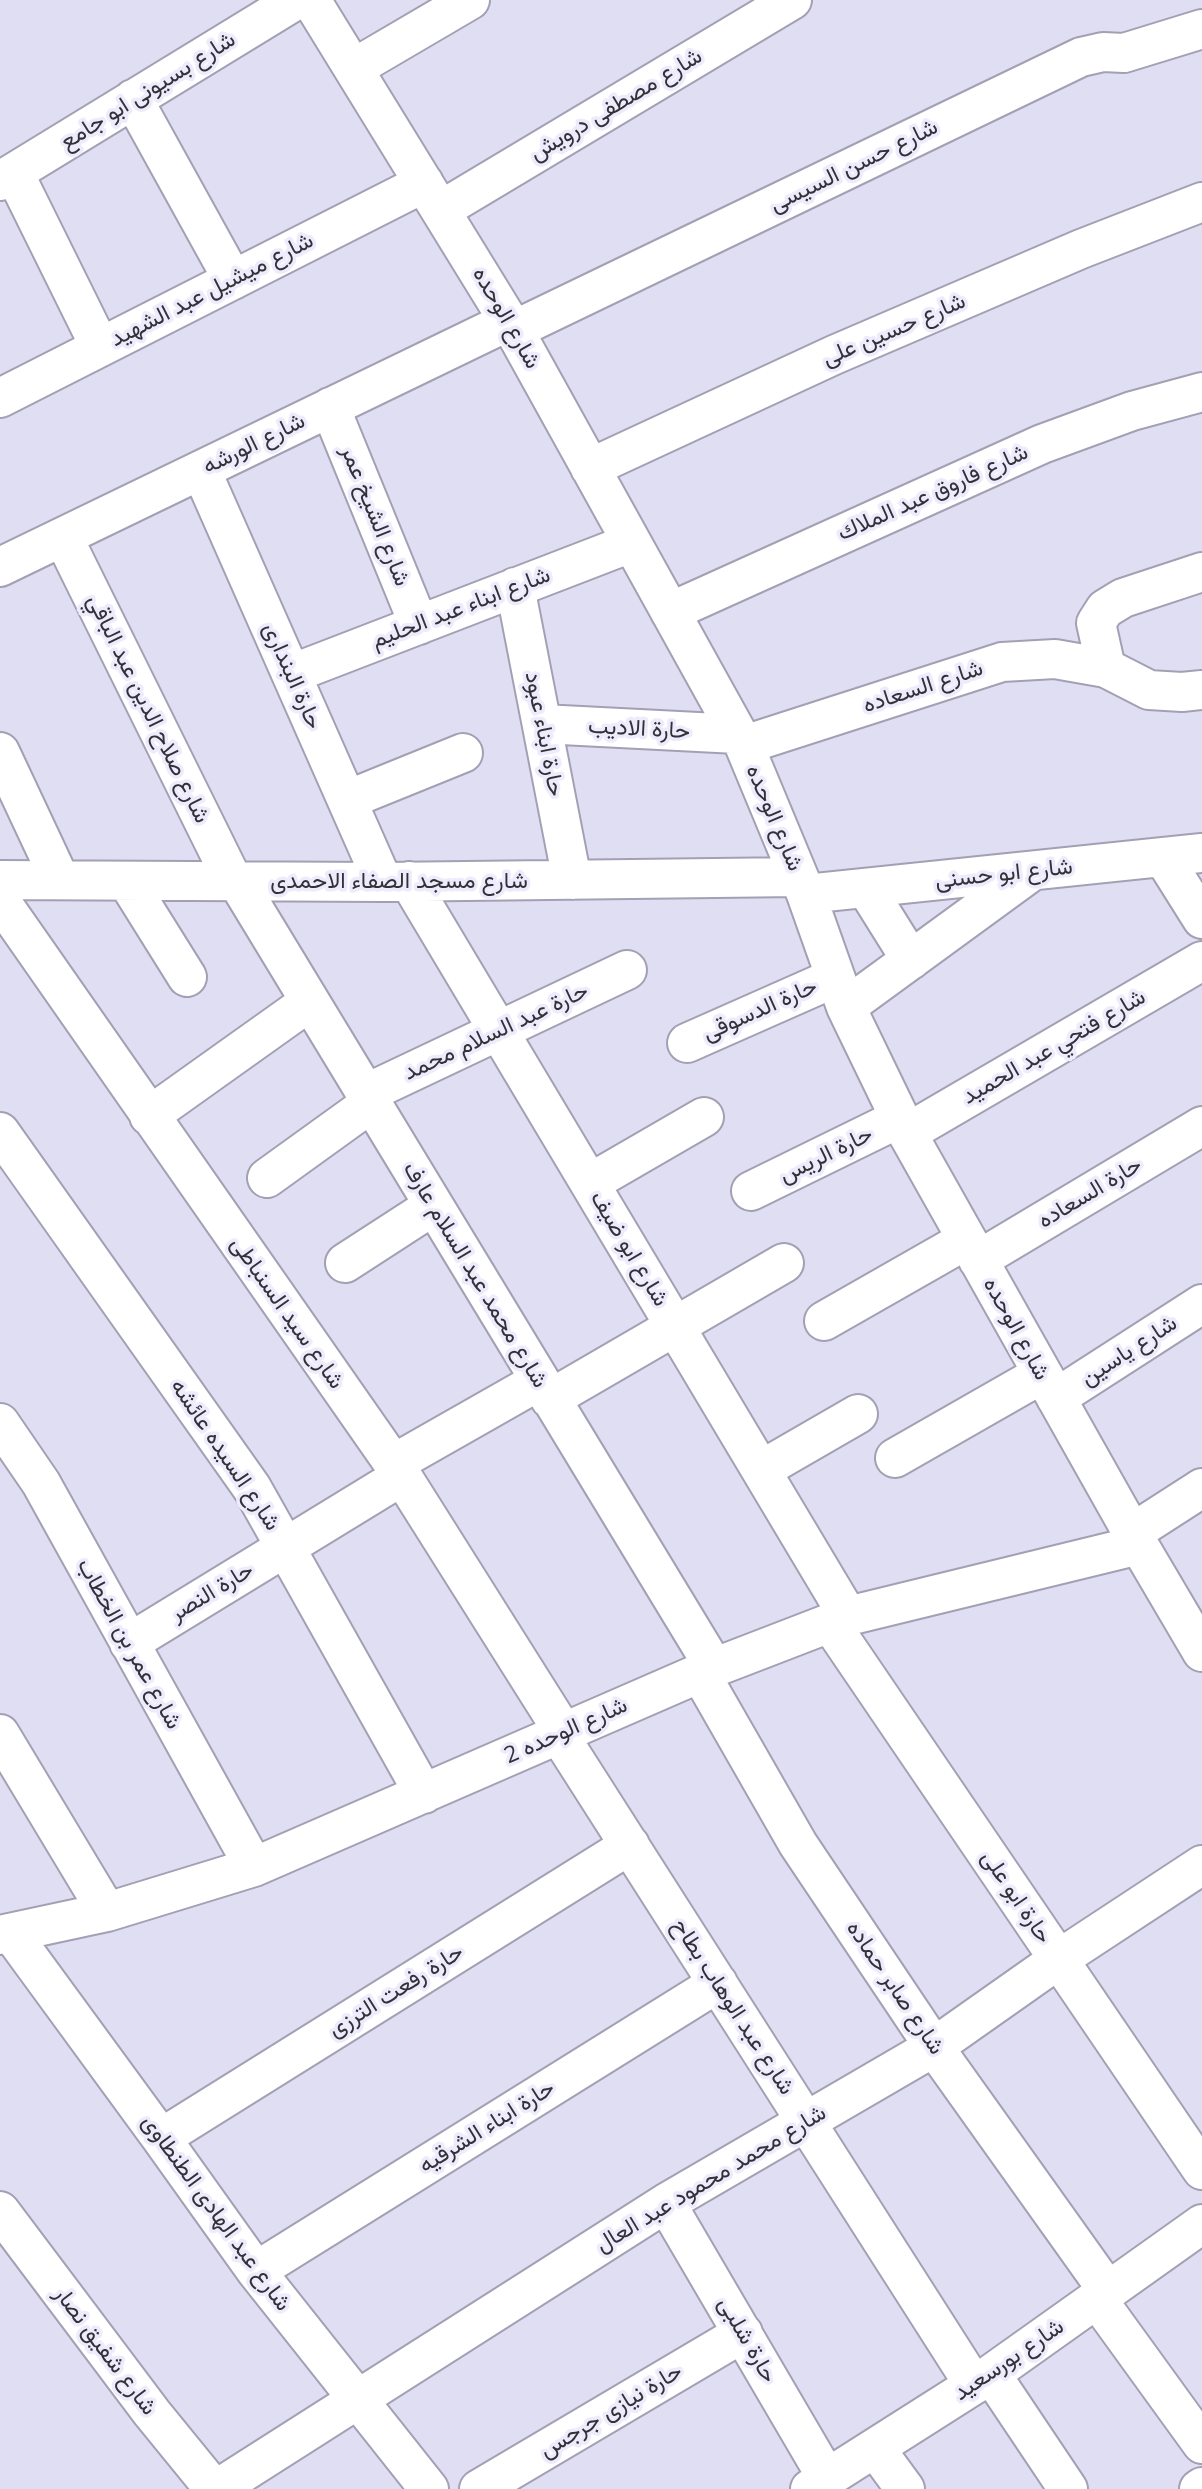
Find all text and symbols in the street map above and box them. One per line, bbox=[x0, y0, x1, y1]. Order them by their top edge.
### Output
street label: شارع بسيونى ابو جامع bbox=[55, 26, 241, 156]
street label: شارع مصطفى درويش bbox=[525, 43, 707, 167]
street label: شارع حسن السيسى bbox=[765, 113, 943, 219]
street label: شارع ميشيل عبد الشهيد bbox=[106, 227, 318, 353]
street label: شارع الوحده bbox=[466, 262, 546, 374]
street label: شارع حسين على bbox=[818, 287, 970, 373]
street label: شارع الورشه bbox=[198, 407, 310, 481]
street label: شارع فاروق عبد الملاك bbox=[833, 439, 1033, 547]
street label: شارع الشيخ عمر bbox=[334, 442, 416, 590]
street label: شارع ابناء عبد الحليم bbox=[368, 561, 554, 655]
street label: شارع صلاح الدين عبد الباقي bbox=[81, 590, 215, 828]
street label: حارة البندارى bbox=[256, 619, 328, 733]
street label: شارع السعاده bbox=[860, 655, 986, 719]
street label: حارة ابناء عبود bbox=[518, 669, 570, 799]
street label: حارة الاديب bbox=[587, 713, 691, 745]
street label: شارع الوحده bbox=[739, 761, 809, 875]
street label: شارع ابو حسنى bbox=[934, 853, 1074, 895]
street label: شارع مسجد الصفاء الاحمدى bbox=[270, 867, 528, 895]
street label: حارة الدسوقى bbox=[699, 973, 821, 1047]
street label: حارة عبد السلام محمد bbox=[399, 977, 593, 1087]
street label: شارع فتحي عبد الحميد bbox=[957, 983, 1151, 1111]
street label: حارة الريس bbox=[775, 1121, 877, 1189]
street label: حارة السعاده bbox=[1033, 1151, 1147, 1235]
street label: شارع محمد عبد السلام عارف bbox=[397, 1157, 553, 1393]
street label: شارع ابو ضيف bbox=[584, 1186, 674, 1312]
street label: شارع سيد السنباطى bbox=[224, 1231, 350, 1395]
street label: شارع الوحده bbox=[977, 1273, 1055, 1385]
street label: شارع ياسين bbox=[1076, 1310, 1182, 1392]
street label: شارع السيده عائشه bbox=[164, 1374, 286, 1536]
street label: شارع عمر بن الخطاب bbox=[71, 1554, 187, 1734]
street label: حارة النصر bbox=[165, 1556, 259, 1628]
street label: شارع الوحده 2 bbox=[500, 1692, 632, 1770]
street label: حارة ابو على bbox=[975, 1845, 1057, 1949]
street label: شارع عبد الوهاب بطاح bbox=[666, 1914, 800, 2100]
street label: شارع صابر حماده bbox=[840, 1916, 950, 2060]
street label: حارة رفعت الترزى bbox=[323, 1938, 469, 2044]
street label: حارة ابناء الشرقيه bbox=[414, 2074, 560, 2180]
street label: شارع محمد محمود عبد العال bbox=[591, 2099, 831, 2259]
street label: شارع عبد الهادى الطنطاوى bbox=[135, 2109, 297, 2317]
street label: شارع شفيق نصار bbox=[48, 2281, 162, 2421]
street label: حارة شلبى bbox=[711, 2292, 783, 2388]
street label: شارع بورسعيد bbox=[949, 2313, 1069, 2407]
street label: حارة نيازى جرجس bbox=[535, 2358, 687, 2464]

